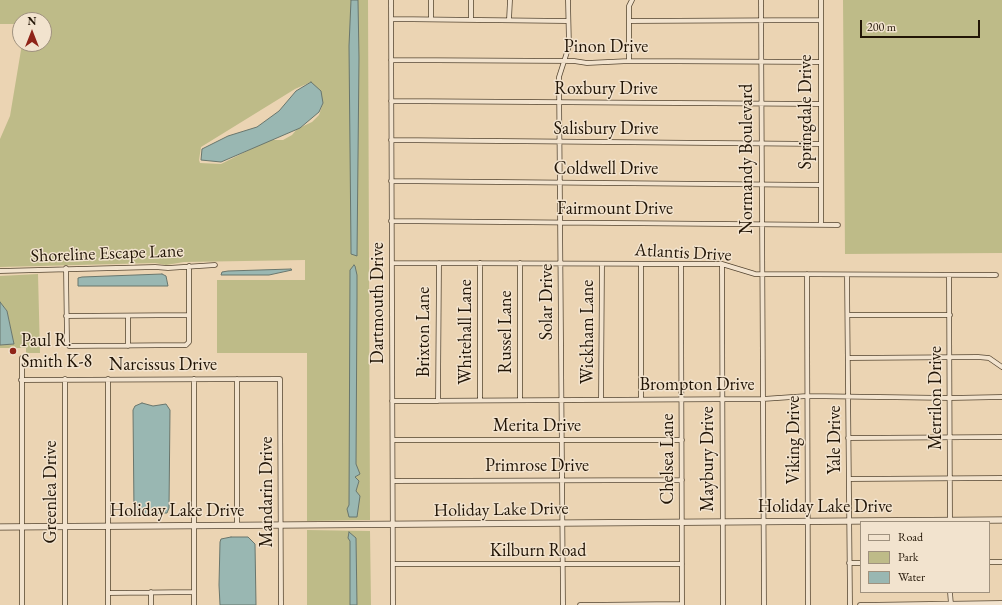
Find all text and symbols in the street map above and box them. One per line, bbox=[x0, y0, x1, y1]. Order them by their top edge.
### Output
north arrow bbox=[12, 12, 52, 52]
scale bar bbox=[862, 12, 982, 38]
text: N bbox=[28, 14, 36, 28]
text: 200 m bbox=[867, 19, 896, 35]
street label: Pinon Drive bbox=[564, 36, 648, 58]
street label: Springdale Drive bbox=[795, 54, 817, 170]
street label: Roxbury Drive bbox=[554, 78, 658, 100]
street label: Normandy Boulevard bbox=[736, 84, 758, 234]
street label: Salisbury Drive bbox=[554, 118, 658, 140]
street label: Coldwell Drive bbox=[554, 158, 658, 180]
street label: Fairmount Drive bbox=[557, 198, 673, 220]
street label: Atlantis Drive bbox=[634, 240, 732, 266]
street label: Shoreline Escape Lane bbox=[30, 241, 184, 267]
street label: Dartmouth Drive bbox=[367, 242, 389, 364]
street label: Solar Drive bbox=[536, 264, 558, 340]
street label: Whitehall Lane bbox=[455, 279, 477, 385]
street label: Wickham Lane bbox=[577, 280, 599, 384]
street label: Brixton Lane bbox=[413, 287, 435, 377]
street label: Russel Lane bbox=[495, 290, 517, 374]
place label: Paul R. Smith K-8 bbox=[21, 330, 92, 372]
marker: Paul R. Smith K-8 bbox=[8, 346, 18, 356]
street label: Merrilon Drive bbox=[925, 346, 947, 450]
street label: Narcissus Drive bbox=[109, 354, 217, 376]
street label: Brompton Drive bbox=[640, 374, 754, 396]
street label: Viking Drive bbox=[783, 396, 805, 484]
street label: Yale Drive bbox=[824, 405, 846, 475]
street label: Maybury Drive bbox=[697, 406, 719, 512]
street label: Chelsea Lane bbox=[657, 413, 679, 505]
street label: Merita Drive bbox=[493, 415, 581, 437]
street label: Mandarin Drive bbox=[256, 437, 278, 547]
street label: Greenlea Drive bbox=[40, 440, 62, 544]
street label: Primrose Drive bbox=[485, 455, 589, 477]
street label: Holiday Lake Drive bbox=[758, 496, 892, 518]
street label: Holiday Lake Drive bbox=[433, 498, 569, 522]
street label: Holiday Lake Drive bbox=[110, 500, 244, 522]
legend bbox=[860, 521, 990, 593]
text: Road bbox=[898, 529, 923, 545]
street label: Kilburn Road bbox=[490, 540, 586, 562]
text: Park bbox=[898, 549, 918, 565]
text: Water bbox=[898, 569, 925, 585]

